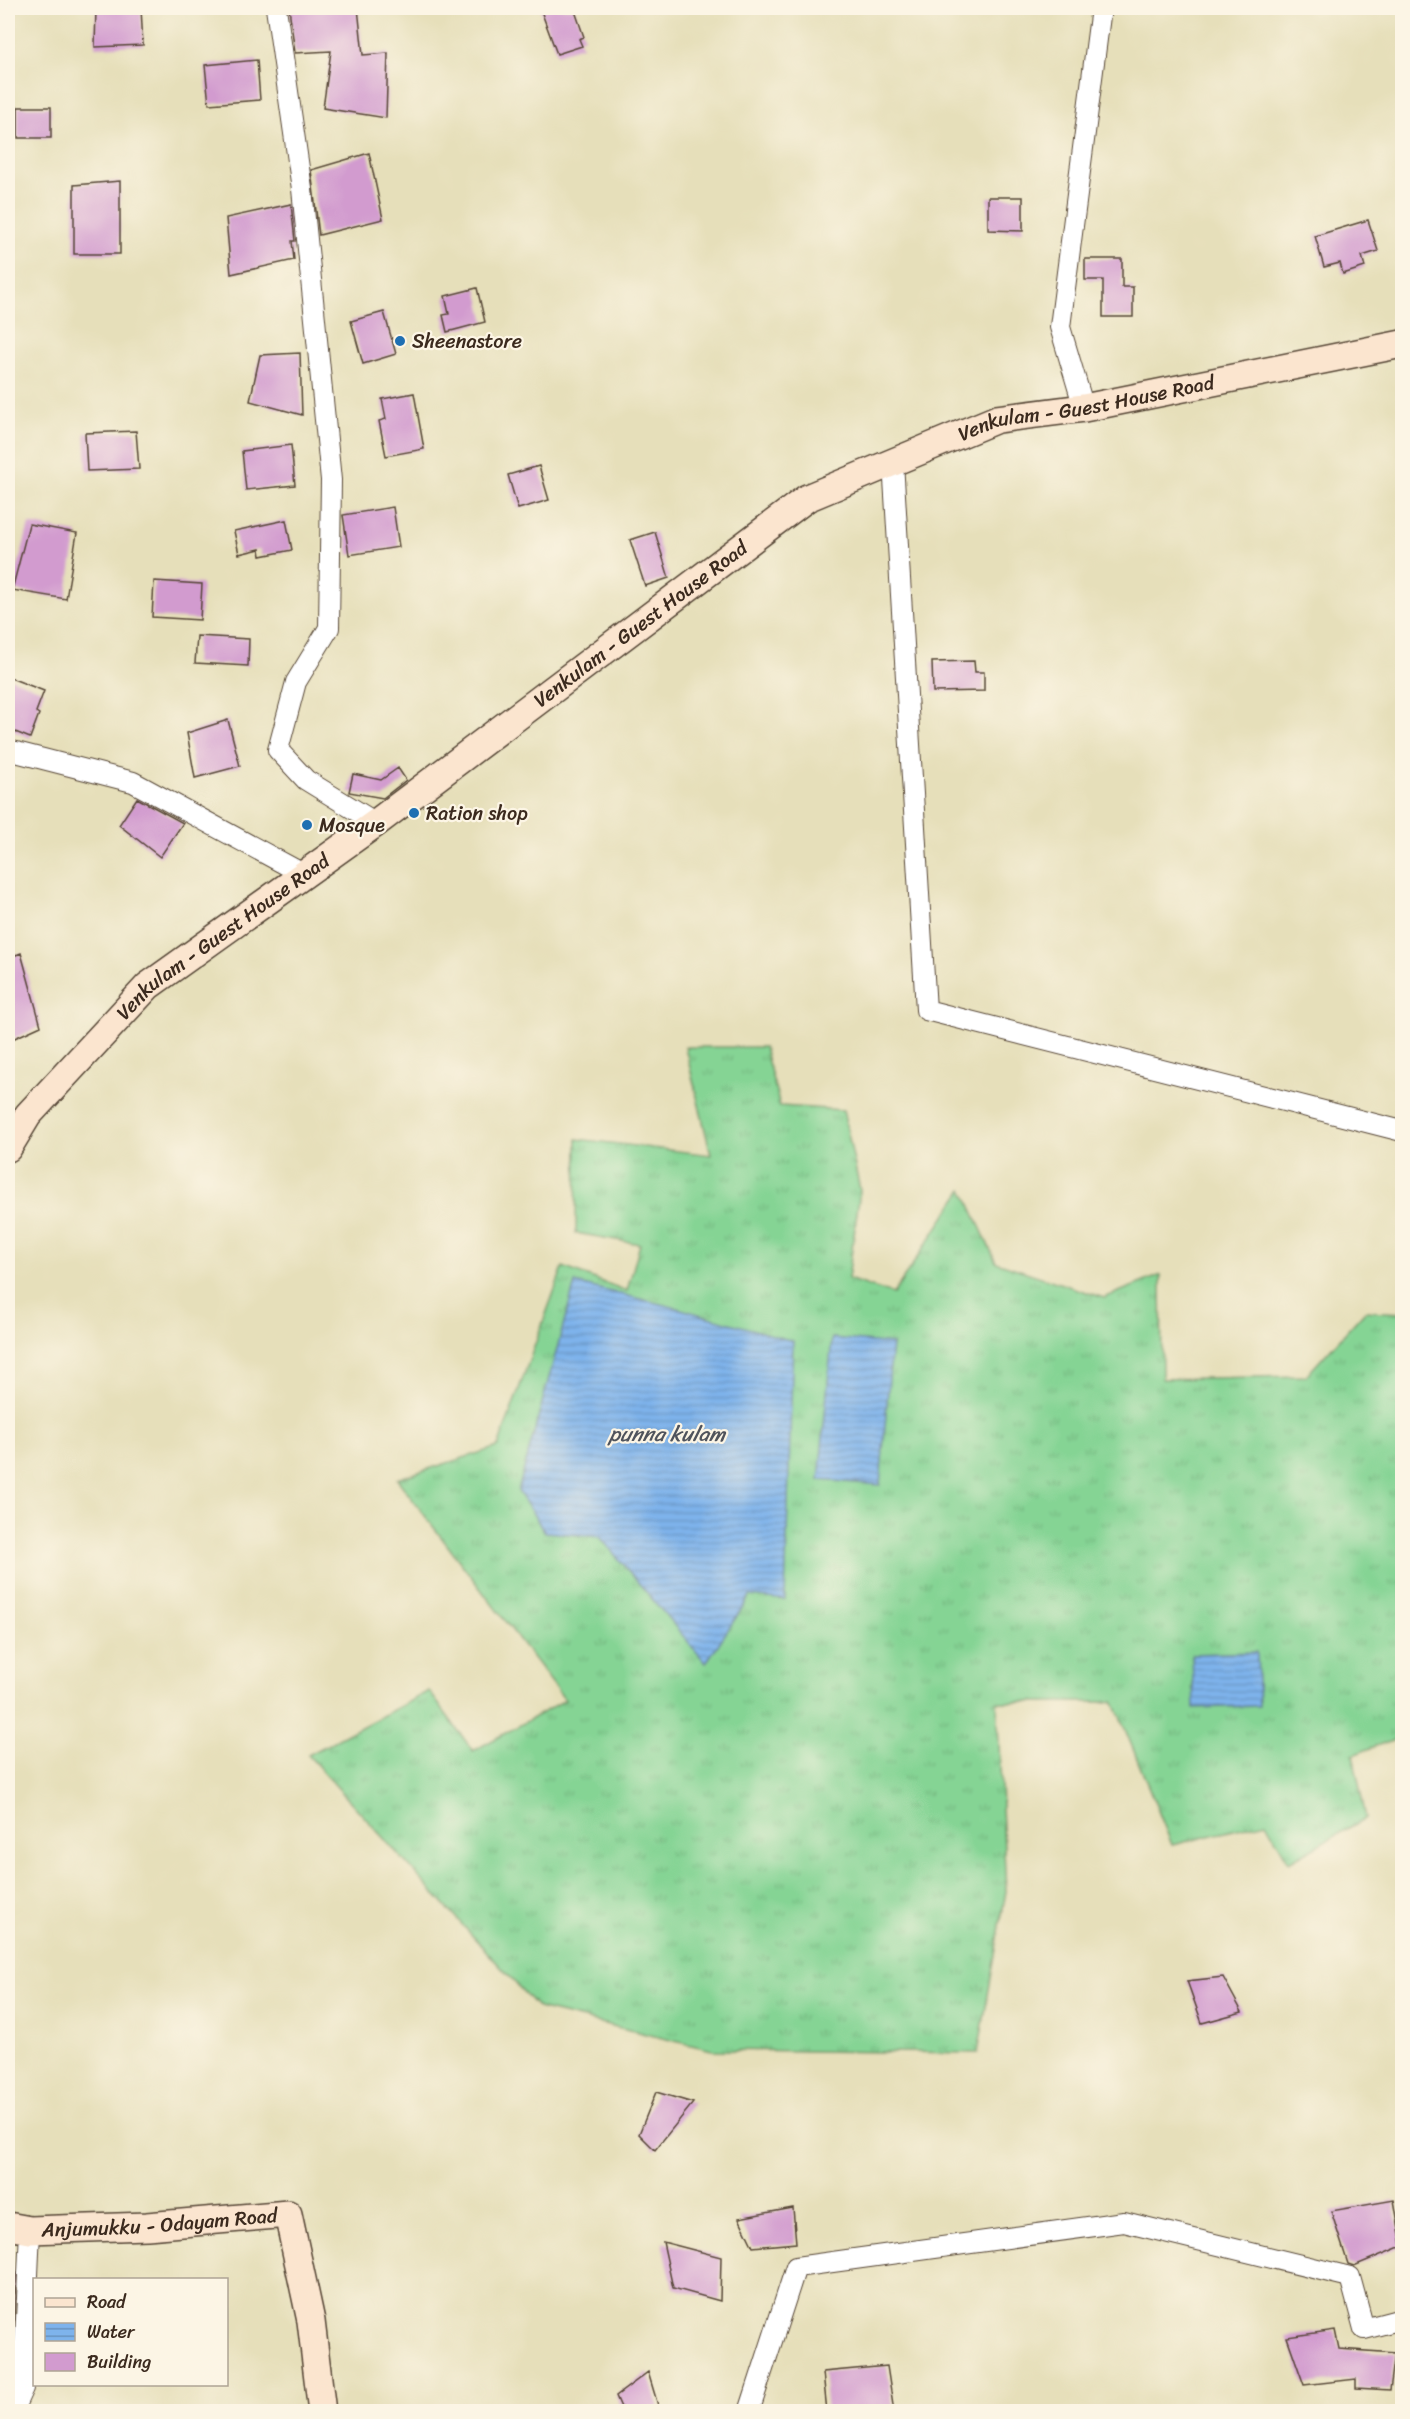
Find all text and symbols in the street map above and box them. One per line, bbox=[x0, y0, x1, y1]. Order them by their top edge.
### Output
place label: Sheenastore bbox=[412, 324, 522, 359]
marker: Sheenastore bbox=[393, 334, 407, 348]
street label: Venkulam - Guest House Road bbox=[952, 365, 1219, 451]
street label: Venkulam - Guest House Road bbox=[526, 531, 756, 717]
place label: Ration shop bbox=[426, 796, 528, 831]
marker: Ration shop bbox=[407, 806, 421, 820]
place label: Mosque bbox=[319, 808, 385, 843]
marker: Mosque bbox=[300, 818, 314, 832]
street label: Venkulam - Guest House Road bbox=[107, 844, 338, 1029]
water label: punna kulam bbox=[607, 1415, 727, 1453]
street label: Anjumukku - Odayam Road bbox=[40, 2198, 280, 2248]
legend bbox=[33, 2278, 228, 2386]
text: Road bbox=[87, 2286, 127, 2318]
text: Water bbox=[87, 2316, 136, 2348]
text: Building bbox=[87, 2346, 151, 2378]

